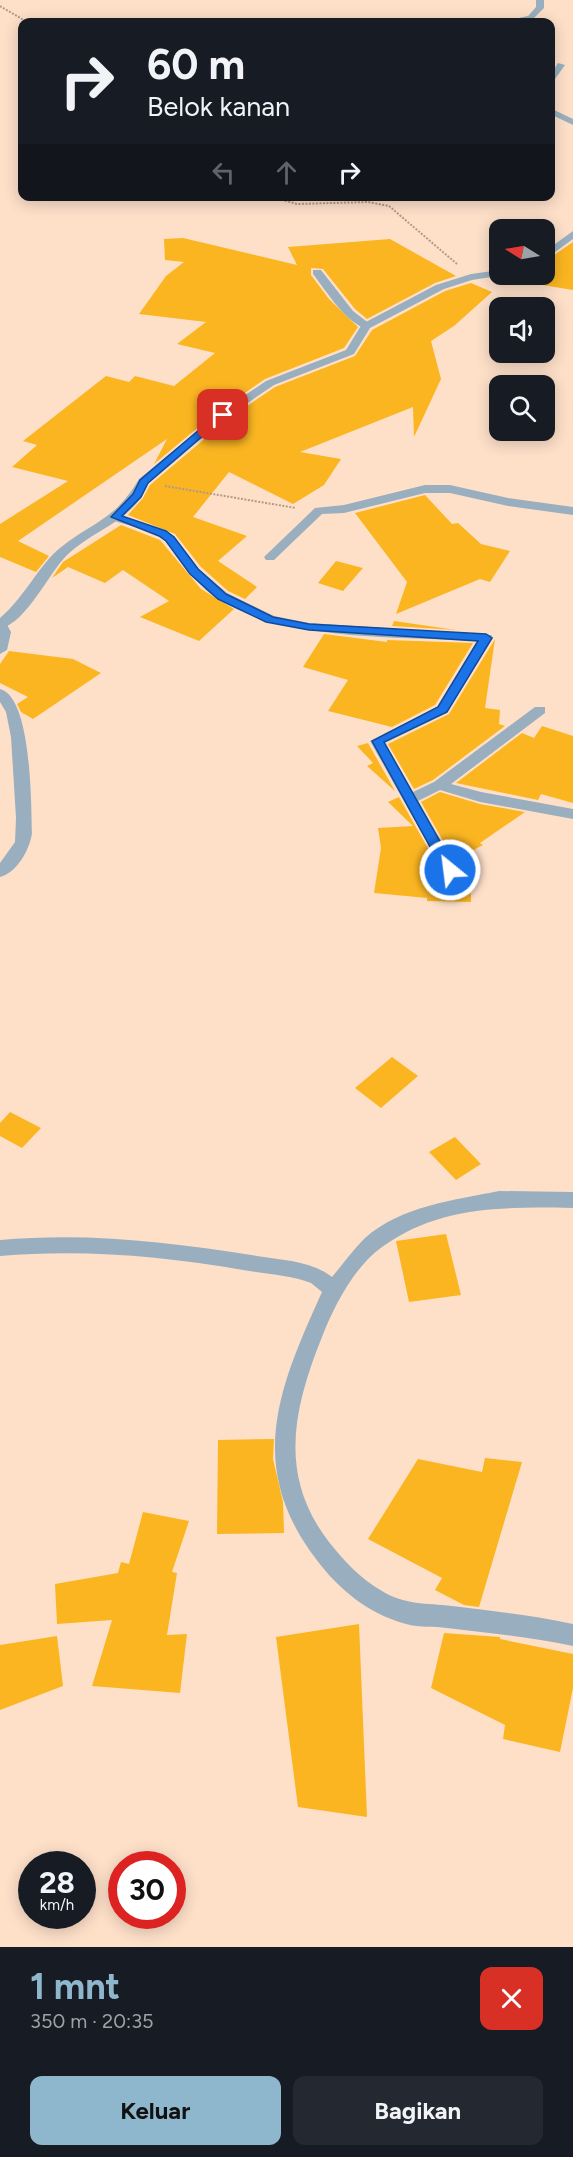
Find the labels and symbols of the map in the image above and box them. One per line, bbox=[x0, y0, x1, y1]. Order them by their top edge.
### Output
north arrow bbox=[489, 219, 555, 285]
pin bbox=[197, 389, 248, 440]
position arrow bbox=[418, 838, 482, 902]
speed limit sign: 30 bbox=[108, 1851, 186, 1929]

